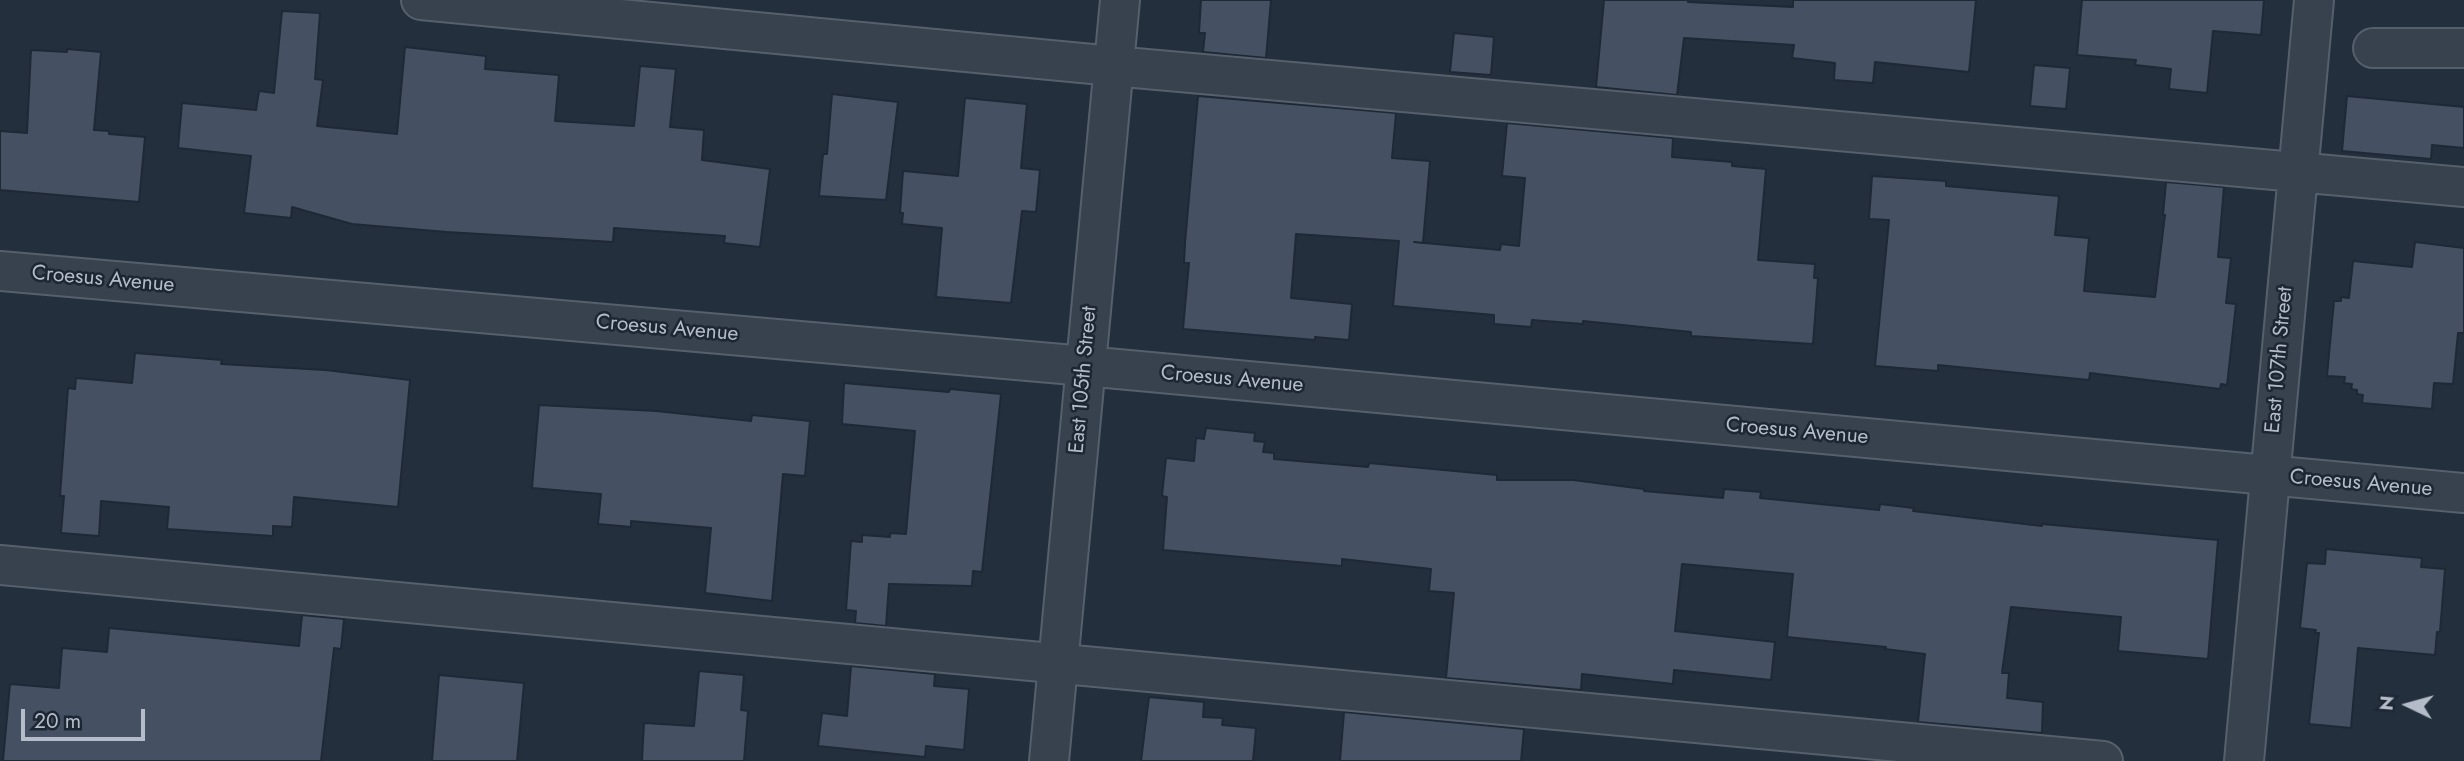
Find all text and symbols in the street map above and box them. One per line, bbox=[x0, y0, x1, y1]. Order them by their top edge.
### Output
street label: Croesus Avenue bbox=[31, 261, 175, 299]
street label: East 107th Street bbox=[2261, 286, 2299, 434]
street label: East 105th Street bbox=[1065, 305, 1103, 455]
street label: Croesus Avenue bbox=[595, 310, 739, 348]
street label: Croesus Avenue bbox=[1160, 361, 1304, 399]
street label: Croesus Avenue bbox=[1725, 413, 1869, 451]
street label: Croesus Avenue bbox=[2289, 465, 2433, 503]
north arrow bbox=[2373, 670, 2443, 740]
scale bar bbox=[24, 694, 149, 738]
text: N bbox=[2372, 694, 2401, 712]
text: 20 m bbox=[34, 706, 81, 736]

